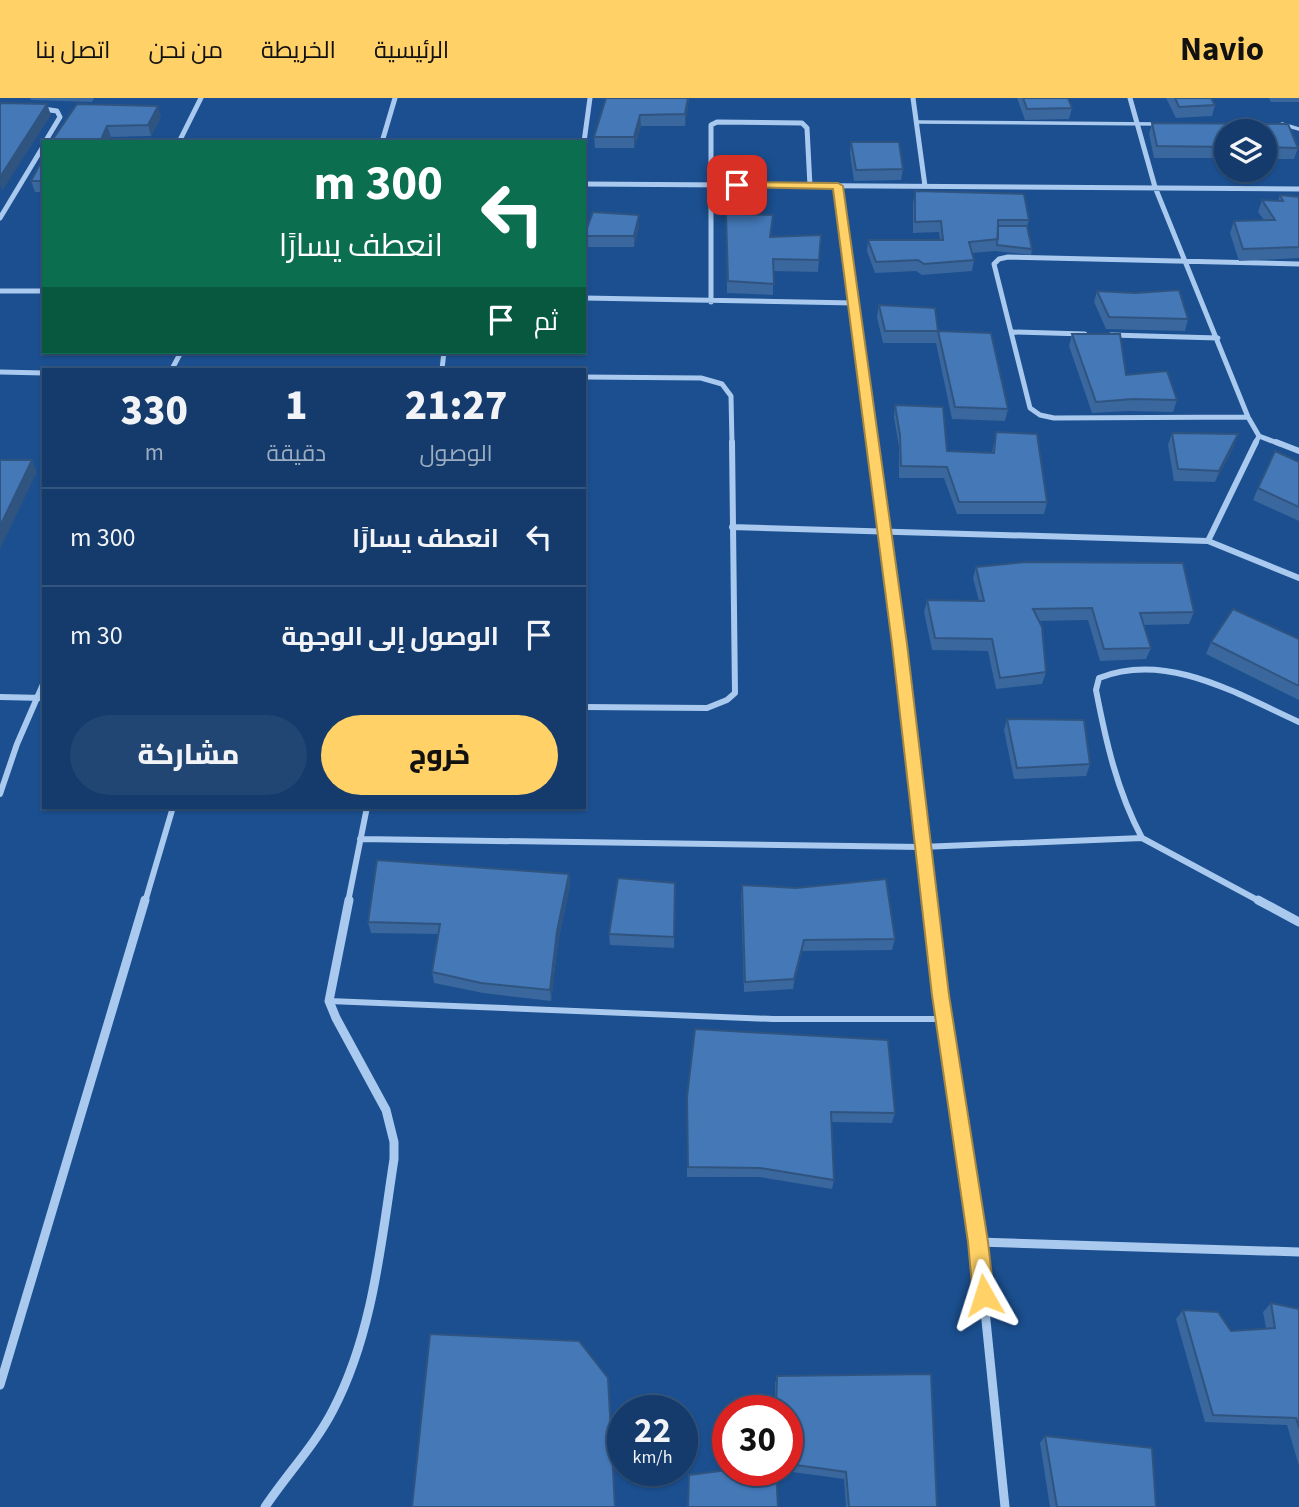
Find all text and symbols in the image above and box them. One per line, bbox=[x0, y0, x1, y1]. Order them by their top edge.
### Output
text: Navio bbox=[1180, 26, 1264, 73]
text: اتصل بنا bbox=[35, 33, 110, 68]
text: من نحن bbox=[148, 33, 223, 68]
text: الخريطة bbox=[261, 33, 336, 68]
text: الرئيسية bbox=[374, 33, 449, 68]
map controls bbox=[1214, 119, 1277, 182]
button: layers bbox=[1214, 119, 1277, 182]
text: 300 m bbox=[314, 149, 443, 219]
pin bbox=[707, 155, 767, 215]
icon: arrive bbox=[718, 166, 756, 204]
icon: left bbox=[467, 168, 558, 259]
text: انعطف يسارًا bbox=[279, 223, 443, 269]
icon: arrive bbox=[482, 301, 520, 339]
text: ثم bbox=[534, 303, 558, 340]
text: 1 bbox=[285, 376, 308, 436]
text: 21:27 bbox=[405, 376, 507, 436]
text: 330 bbox=[121, 381, 188, 441]
text: m bbox=[145, 436, 164, 469]
text: دقيقة bbox=[266, 437, 326, 470]
text: الوصول bbox=[419, 437, 493, 470]
icon: left bbox=[520, 518, 558, 556]
text: 300 m bbox=[70, 519, 136, 556]
text: انعطف يسارًا bbox=[352, 520, 499, 557]
icon: arrive bbox=[520, 616, 558, 654]
text: 30 m bbox=[70, 617, 123, 654]
text: الوصول إلى الوجهة bbox=[281, 618, 499, 655]
button: مشاركة bbox=[70, 715, 307, 795]
button: خروج bbox=[321, 715, 558, 795]
position arrow bbox=[947, 1258, 1021, 1332]
speed limit sign: 30 bbox=[712, 1395, 803, 1486]
text: 22 bbox=[634, 1406, 671, 1456]
text: km/h bbox=[633, 1445, 672, 1470]

